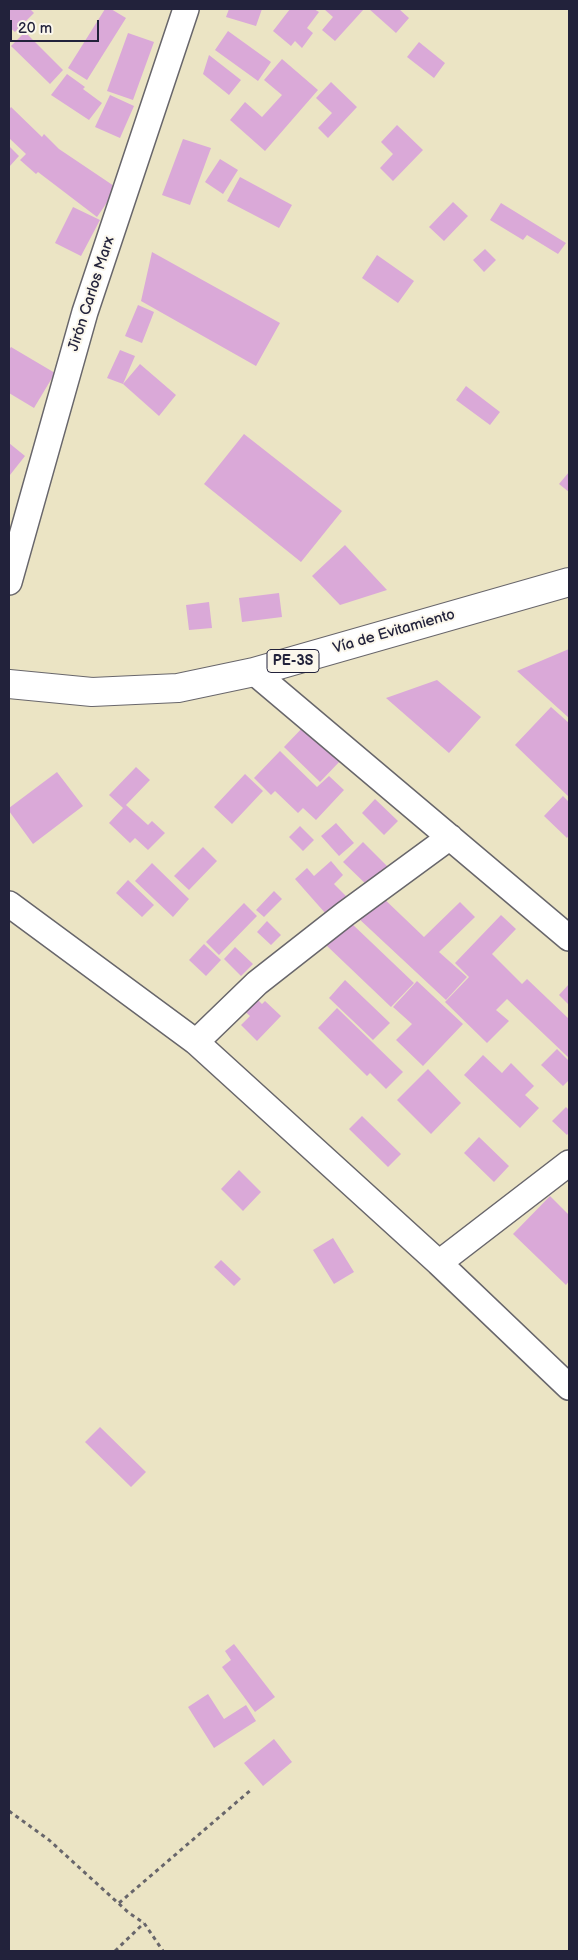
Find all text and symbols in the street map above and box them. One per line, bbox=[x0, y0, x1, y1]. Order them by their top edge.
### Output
scale bar bbox=[12, 10, 101, 42]
text: 20 m bbox=[18, 19, 52, 38]
street label: Jirón Carlos Marx bbox=[65, 234, 119, 354]
street label: Vía de Evitamiento bbox=[331, 606, 457, 658]
road number: PE-3S bbox=[267, 649, 319, 672]

